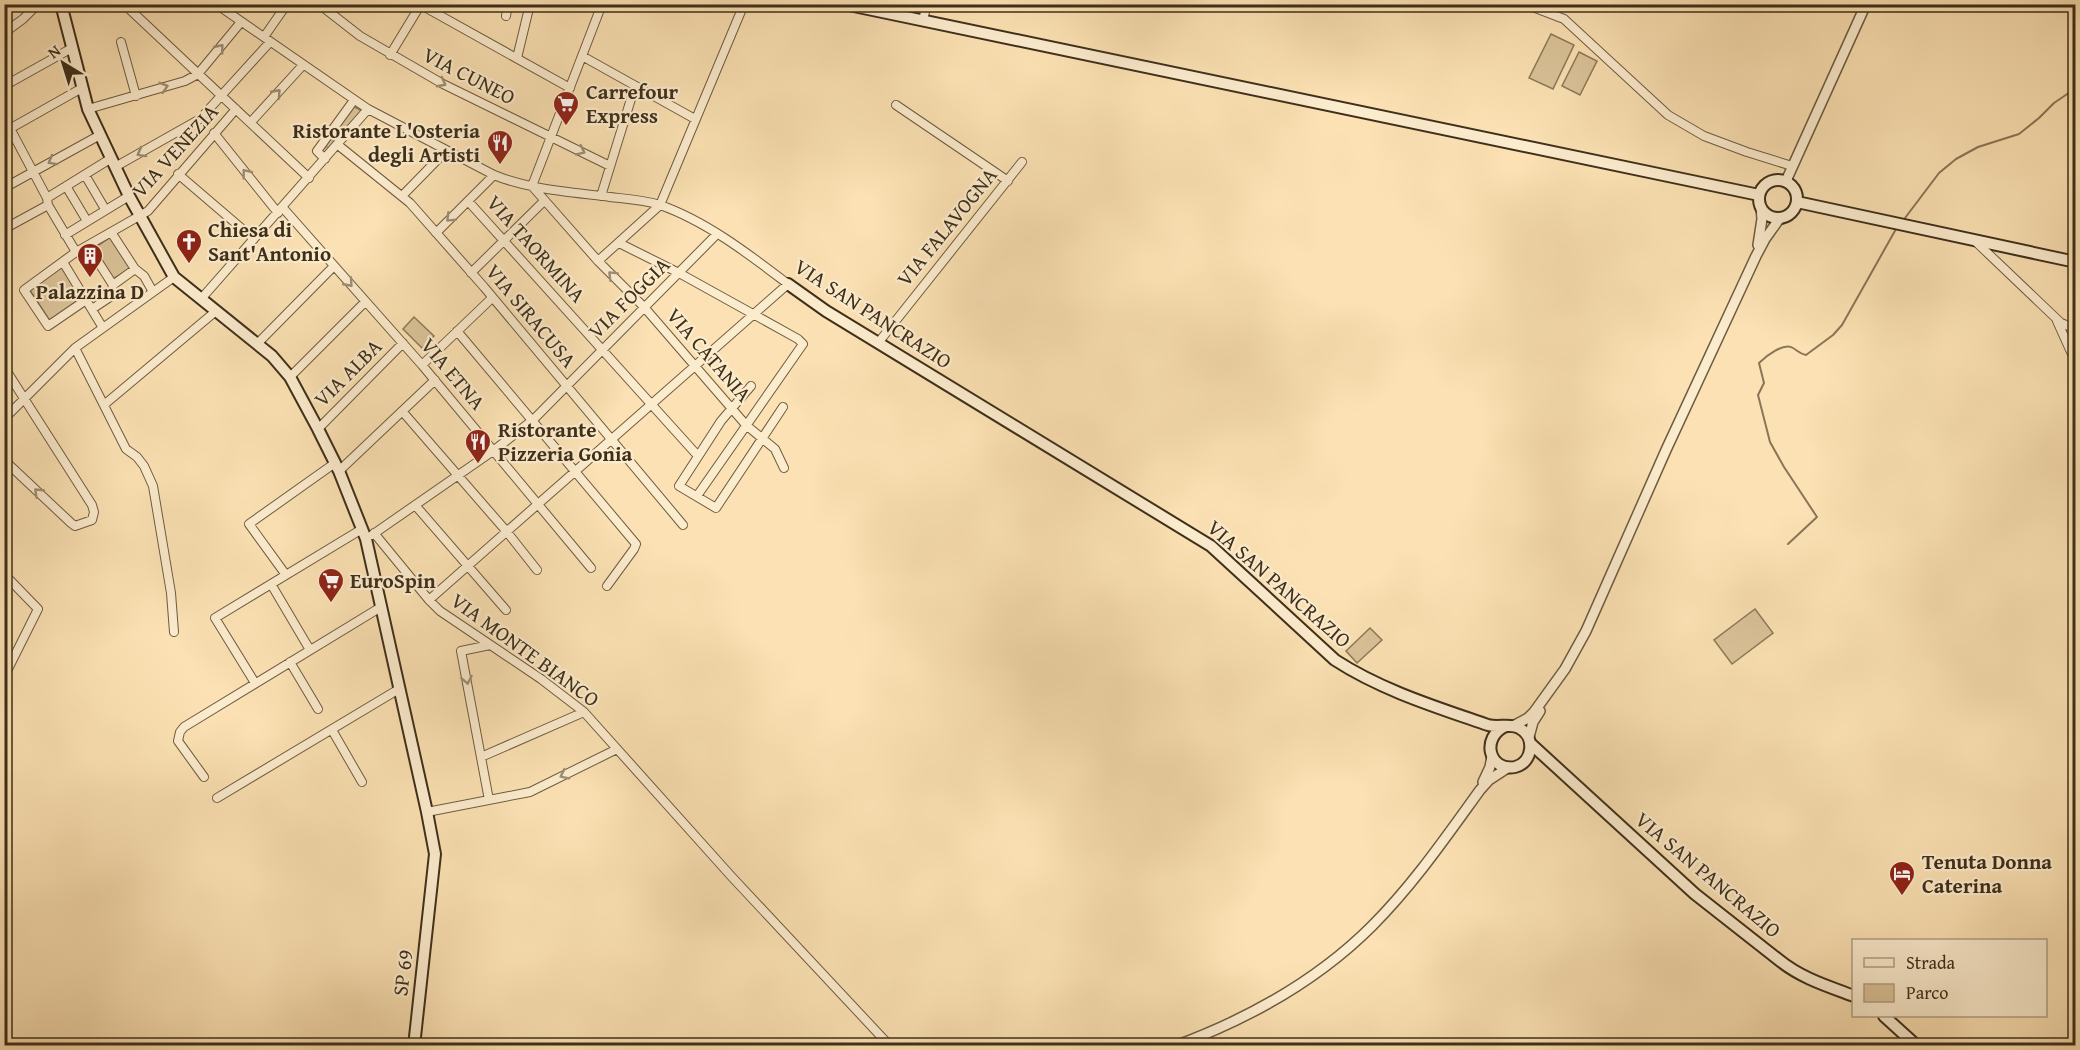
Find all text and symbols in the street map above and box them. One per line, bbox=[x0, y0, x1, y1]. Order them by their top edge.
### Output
north arrow bbox=[33, 33, 93, 93]
text: N bbox=[42, 38, 66, 64]
street label: VIA CUNEO bbox=[418, 39, 521, 112]
one-way arrow bbox=[212, 44, 223, 55]
one-way arrow bbox=[435, 76, 446, 87]
place label: Carrefour Express bbox=[586, 76, 678, 131]
one-way arrow bbox=[158, 82, 169, 94]
one-way arrow bbox=[270, 89, 281, 100]
supermarket icon: Carrefour Express bbox=[551, 89, 581, 127]
street label: VIA VENEZIA bbox=[124, 97, 225, 204]
place label: Ristorante L'Osteria degli Artisti bbox=[293, 115, 480, 170]
restaurant icon: Ristorante L'Osteria degli Artisti bbox=[485, 128, 515, 166]
one-way arrow bbox=[574, 144, 585, 156]
one-way arrow bbox=[136, 146, 147, 157]
one-way arrow bbox=[48, 154, 58, 165]
street label: VIA FALAVOGNA bbox=[889, 160, 1004, 293]
one-way arrow bbox=[242, 169, 253, 180]
street label: VIA TAORMINA bbox=[480, 188, 593, 310]
one-way arrow bbox=[447, 211, 458, 222]
place label: Chiesa di Sant'Antonio bbox=[208, 214, 331, 269]
church icon: Chiesa di Sant'Antonio bbox=[174, 227, 204, 265]
building icon: Palazzina D bbox=[75, 241, 105, 279]
street label: VIA FOGGIA bbox=[581, 250, 677, 346]
street label: VIA SAN PANCRAZIO bbox=[788, 251, 958, 376]
street label: VIA SIRACUSA bbox=[479, 257, 584, 374]
one-way arrow bbox=[609, 271, 619, 282]
place label: Palazzina D bbox=[36, 276, 144, 307]
one-way arrow bbox=[342, 277, 353, 287]
street label: VIA CATANIA bbox=[660, 301, 759, 409]
street label: VIA ALBA bbox=[307, 331, 389, 414]
street label: VIA ETNA bbox=[414, 331, 493, 417]
place label: Ristorante Pizzeria Gonia bbox=[498, 414, 632, 469]
restaurant icon: Ristorante Pizzeria Gonia bbox=[463, 427, 493, 465]
one-way arrow bbox=[34, 488, 44, 499]
street label: VIA SAN PANCRAZIO bbox=[1200, 512, 1358, 655]
place label: EuroSpin bbox=[350, 565, 436, 596]
supermarket icon: EuroSpin bbox=[316, 566, 346, 604]
street label: VIA MONTE BIANCO bbox=[444, 585, 606, 714]
one-way arrow bbox=[460, 675, 473, 685]
one-way arrow bbox=[560, 768, 571, 780]
street label: VIA SAN PANCRAZIO bbox=[1629, 804, 1788, 945]
place label: Tenuta Donna Caterina bbox=[1922, 846, 2052, 901]
hotel icon: Tenuta Donna Caterina bbox=[1887, 859, 1917, 897]
legend bbox=[1852, 939, 2047, 1017]
street label: SP 69 bbox=[384, 948, 421, 998]
text: Strada bbox=[1906, 949, 1956, 976]
text: Parco bbox=[1906, 979, 1949, 1006]

